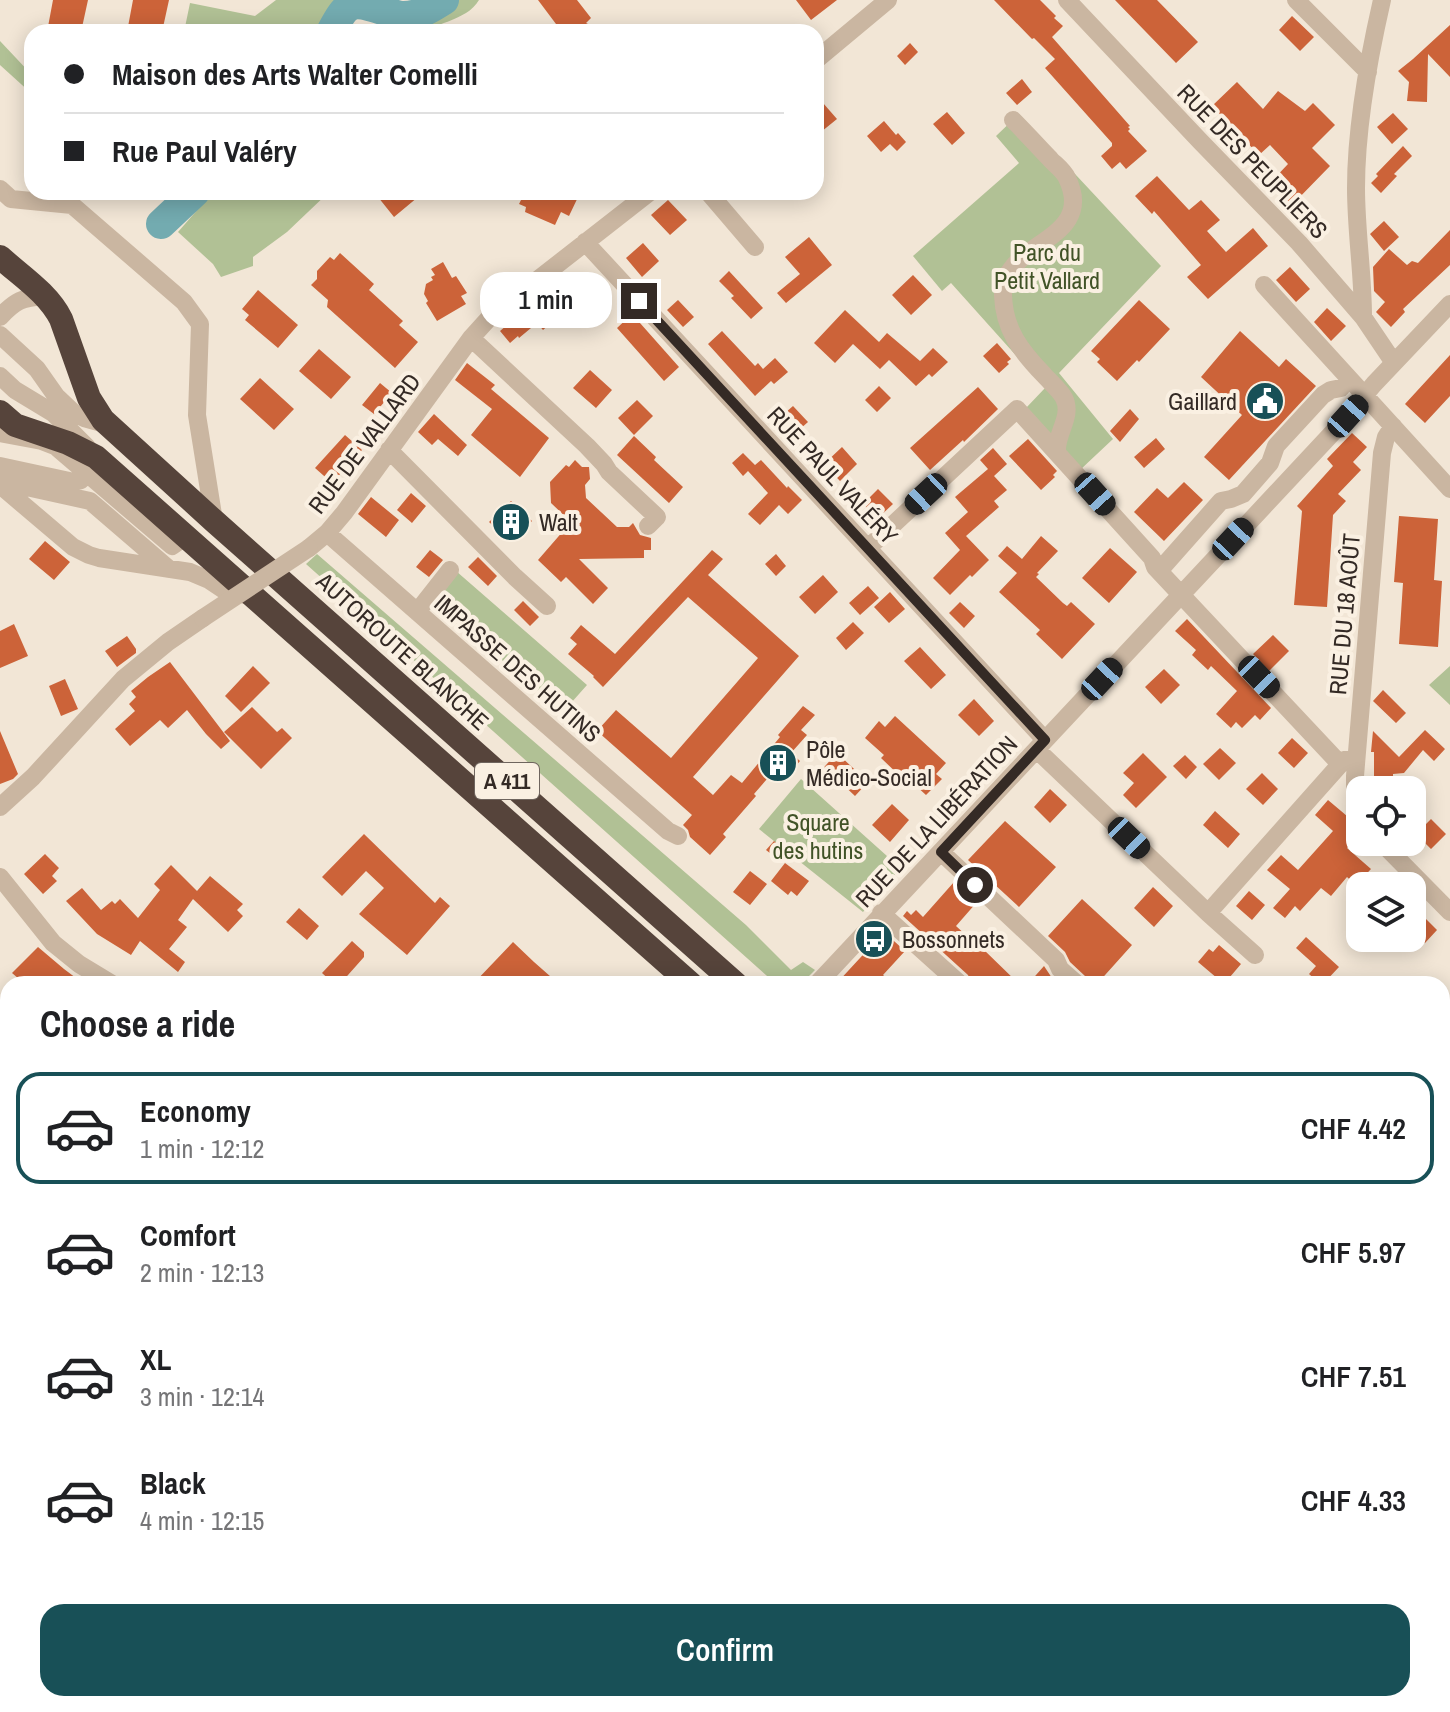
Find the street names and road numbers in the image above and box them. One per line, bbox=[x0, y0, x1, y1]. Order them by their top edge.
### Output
street label: RUE DES PEUPLIERS bbox=[1171, 77, 1335, 245]
street label: RUE DE VALLARD bbox=[301, 366, 427, 520]
street label: RUE PAUL VALÉRY bbox=[761, 399, 905, 551]
street label: RUE DU 18 AOÛT bbox=[1321, 532, 1367, 696]
street label: AUTOROUTE BLANCHE bbox=[309, 564, 496, 737]
street label: IMPASSE DES HUTINS bbox=[428, 587, 608, 749]
street label: RUE DE LA LIBÉRATION bbox=[848, 728, 1024, 914]
road number: A 411 bbox=[475, 763, 539, 799]

